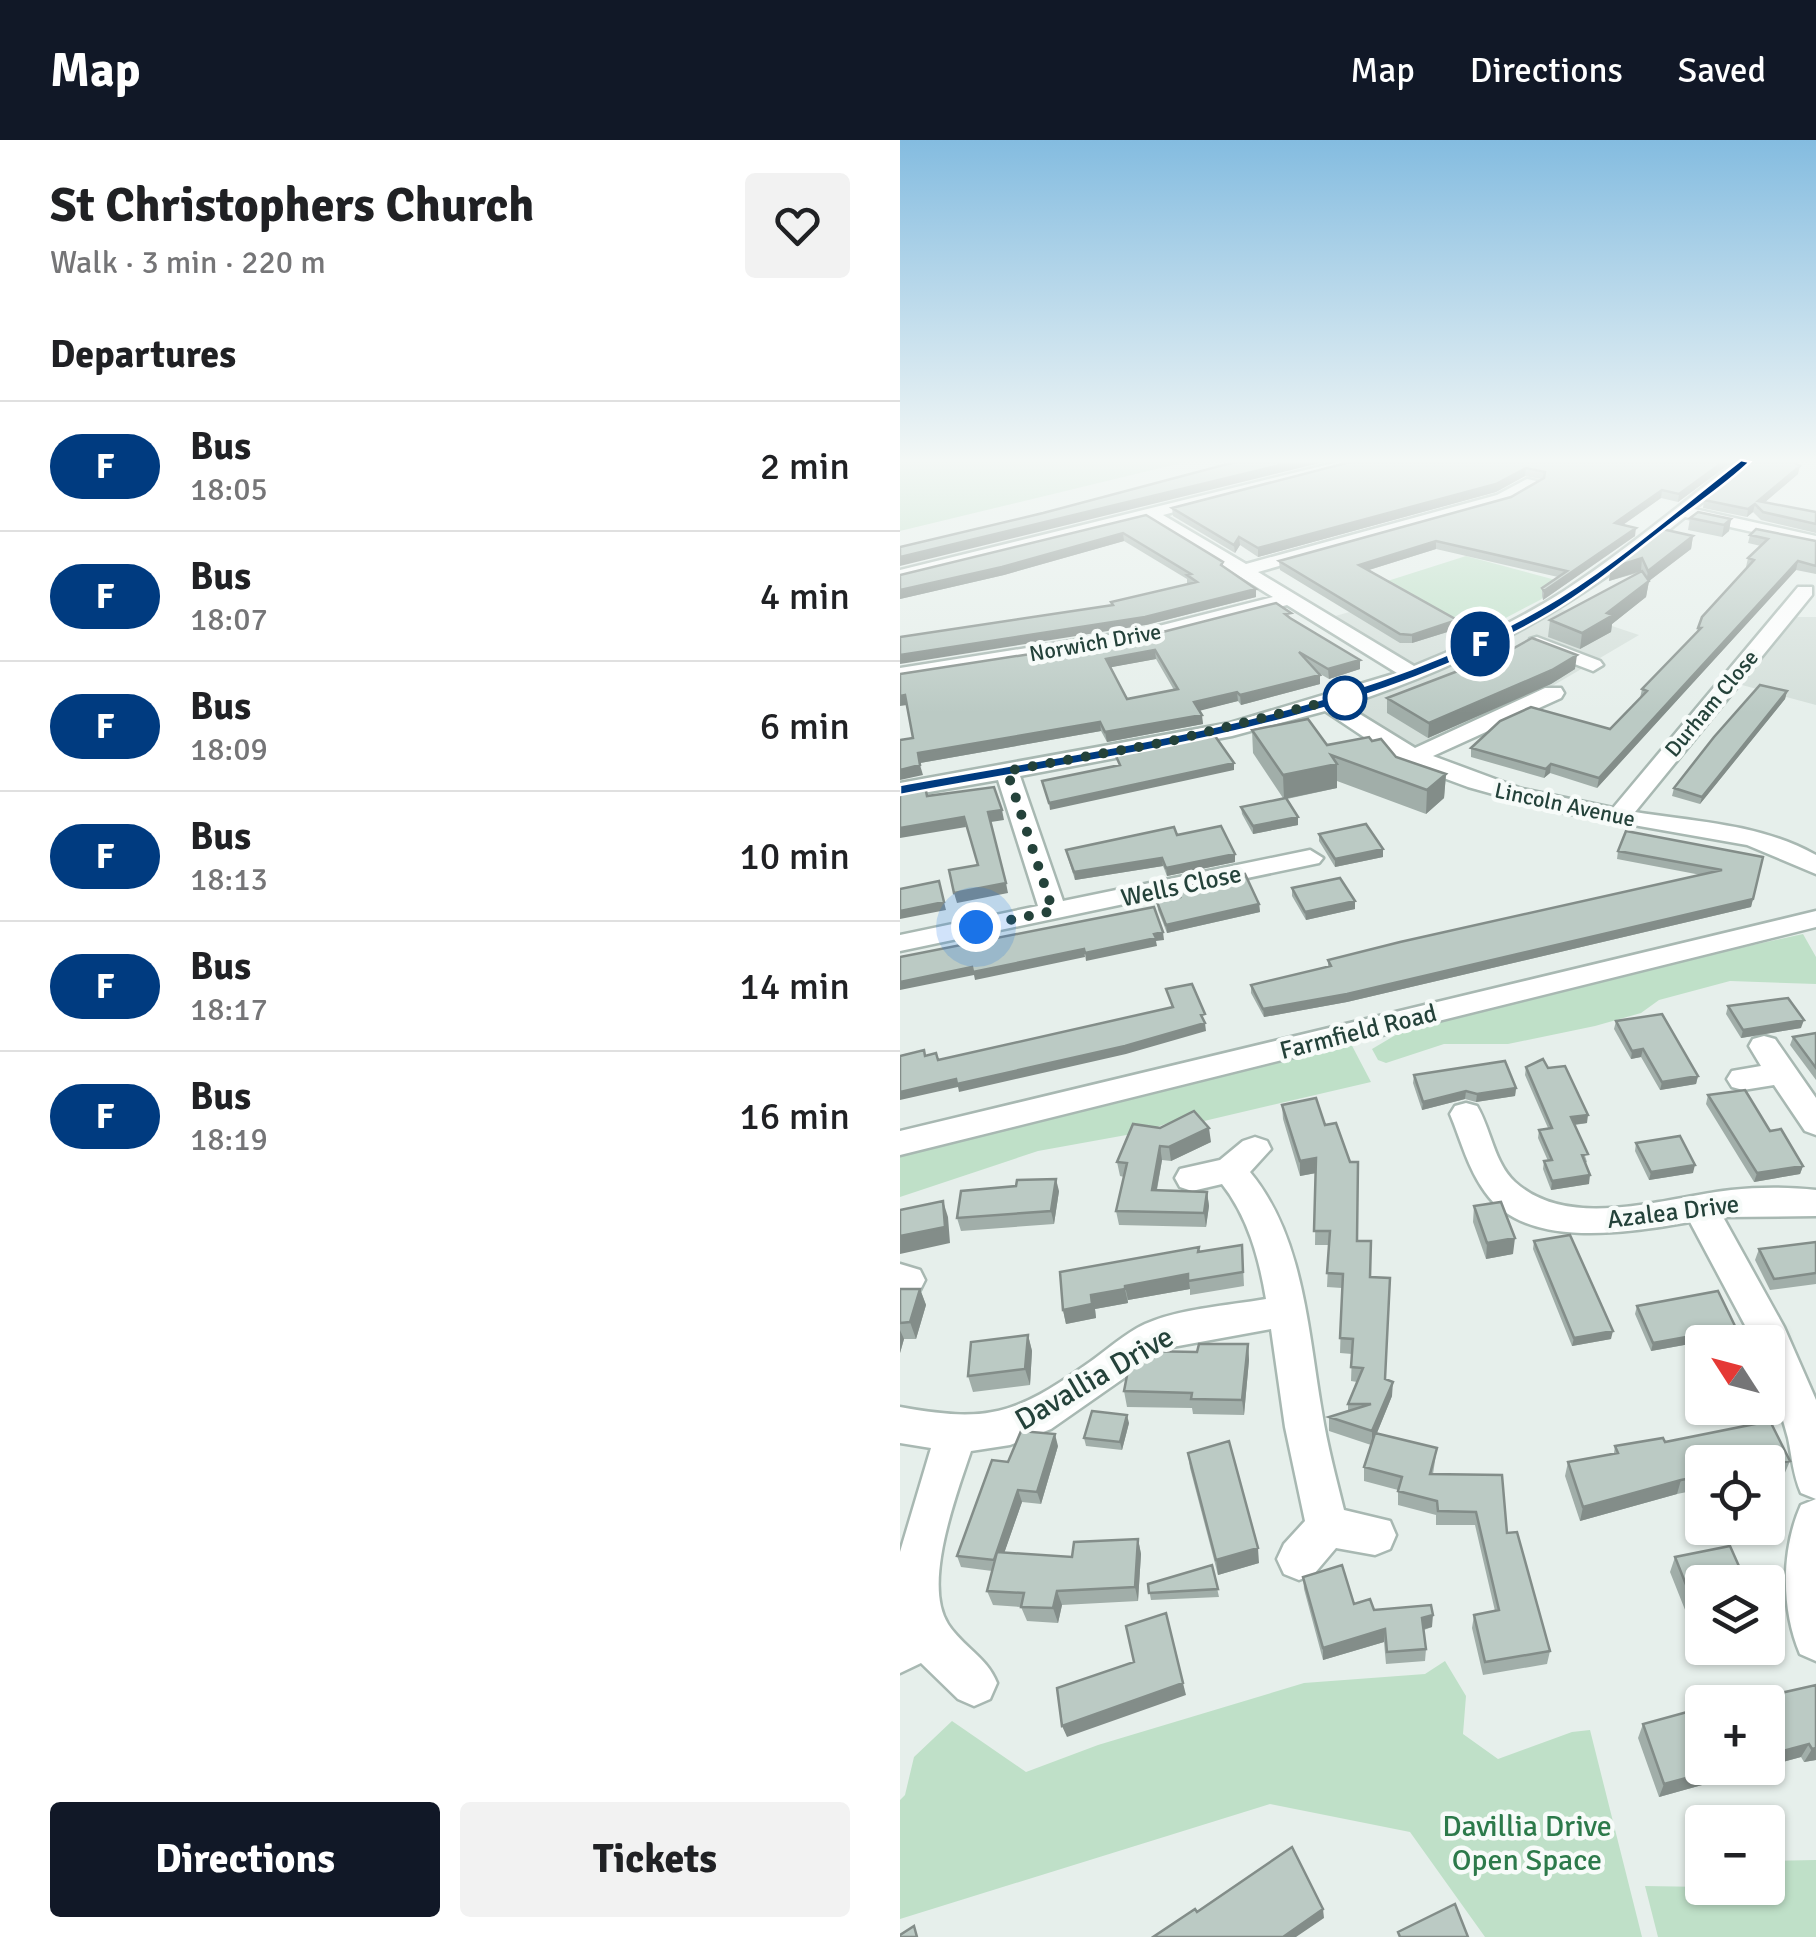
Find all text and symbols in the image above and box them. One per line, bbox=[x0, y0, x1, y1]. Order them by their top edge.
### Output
text: Map bbox=[50, 41, 140, 100]
text: Map bbox=[1350, 49, 1415, 92]
text: Directions bbox=[1470, 49, 1623, 92]
text: Saved bbox=[1678, 49, 1766, 92]
button: heart bbox=[745, 173, 850, 278]
text: St Christophers Church bbox=[50, 176, 534, 235]
text: Walk · 3 min · 220 m bbox=[50, 243, 326, 282]
text: Departures bbox=[50, 331, 236, 378]
text: Bus bbox=[190, 423, 251, 470]
text: 2 min bbox=[760, 443, 850, 490]
text: F bbox=[96, 445, 114, 488]
text: 18:05 bbox=[190, 470, 268, 509]
text: Bus bbox=[190, 553, 251, 600]
text: 4 min bbox=[760, 573, 850, 620]
text: F bbox=[96, 575, 114, 618]
text: 18:07 bbox=[190, 600, 268, 639]
line badge: F bbox=[1448, 612, 1512, 676]
street label: Norwich Drive bbox=[1027, 618, 1163, 667]
text: F bbox=[1471, 623, 1489, 666]
street label: Durham Close bbox=[1659, 644, 1764, 762]
unlabelled marker bbox=[1324, 677, 1366, 719]
text: Bus bbox=[190, 683, 251, 730]
text: 6 min bbox=[760, 703, 850, 750]
text: F bbox=[96, 705, 114, 748]
text: 18:09 bbox=[190, 730, 268, 769]
street label: Lincoln Avenue bbox=[1492, 776, 1638, 833]
text: Bus bbox=[190, 813, 251, 860]
text: 10 min bbox=[739, 833, 850, 880]
text: F bbox=[96, 835, 114, 878]
street label: Wells Close bbox=[1118, 858, 1244, 913]
text: 18:13 bbox=[190, 860, 268, 899]
your location bbox=[951, 902, 1001, 952]
text: Bus bbox=[190, 943, 251, 990]
text: 14 min bbox=[739, 963, 850, 1010]
text: F bbox=[96, 965, 114, 1008]
text: 18:17 bbox=[190, 990, 268, 1029]
street label: Farmfield Road bbox=[1277, 997, 1440, 1066]
text: Bus bbox=[190, 1073, 251, 1120]
text: 16 min bbox=[739, 1093, 850, 1140]
text: F bbox=[96, 1095, 114, 1138]
text: 18:19 bbox=[190, 1120, 268, 1159]
street label: Azalea Drive bbox=[1605, 1188, 1741, 1235]
street label: Davallia Drive bbox=[1008, 1318, 1180, 1439]
north arrow bbox=[1685, 1325, 1785, 1425]
map controls bbox=[1685, 1325, 1785, 1905]
button: locate bbox=[1685, 1445, 1785, 1545]
button: layers bbox=[1685, 1565, 1785, 1665]
button: + bbox=[1685, 1685, 1785, 1785]
button: Directions bbox=[50, 1802, 440, 1917]
button: Tickets bbox=[460, 1802, 850, 1917]
button: − bbox=[1685, 1805, 1785, 1905]
park label: Davillia Drive Open Space bbox=[1442, 1808, 1612, 1879]

